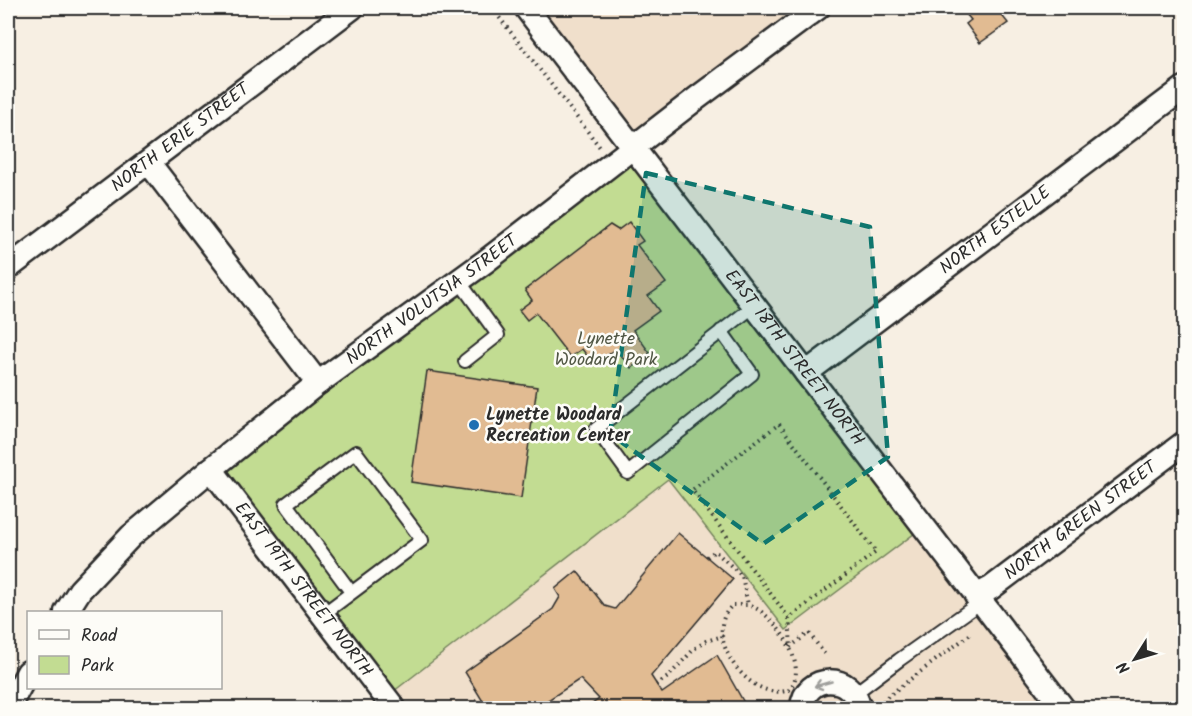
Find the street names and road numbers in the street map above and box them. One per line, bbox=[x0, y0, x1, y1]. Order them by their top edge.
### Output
street label: NORTH ERIE STREET bbox=[105, 75, 257, 200]
street label: NORTH ESTELLE bbox=[933, 178, 1057, 282]
street label: NORTH VOLUTSIA STREET bbox=[340, 226, 525, 373]
street label: EAST 18TH STREET NORTH bbox=[717, 263, 872, 453]
street label: NORTH GREEN STREET bbox=[998, 453, 1164, 588]
street label: EAST 19TH STREET NORTH bbox=[227, 496, 380, 684]

